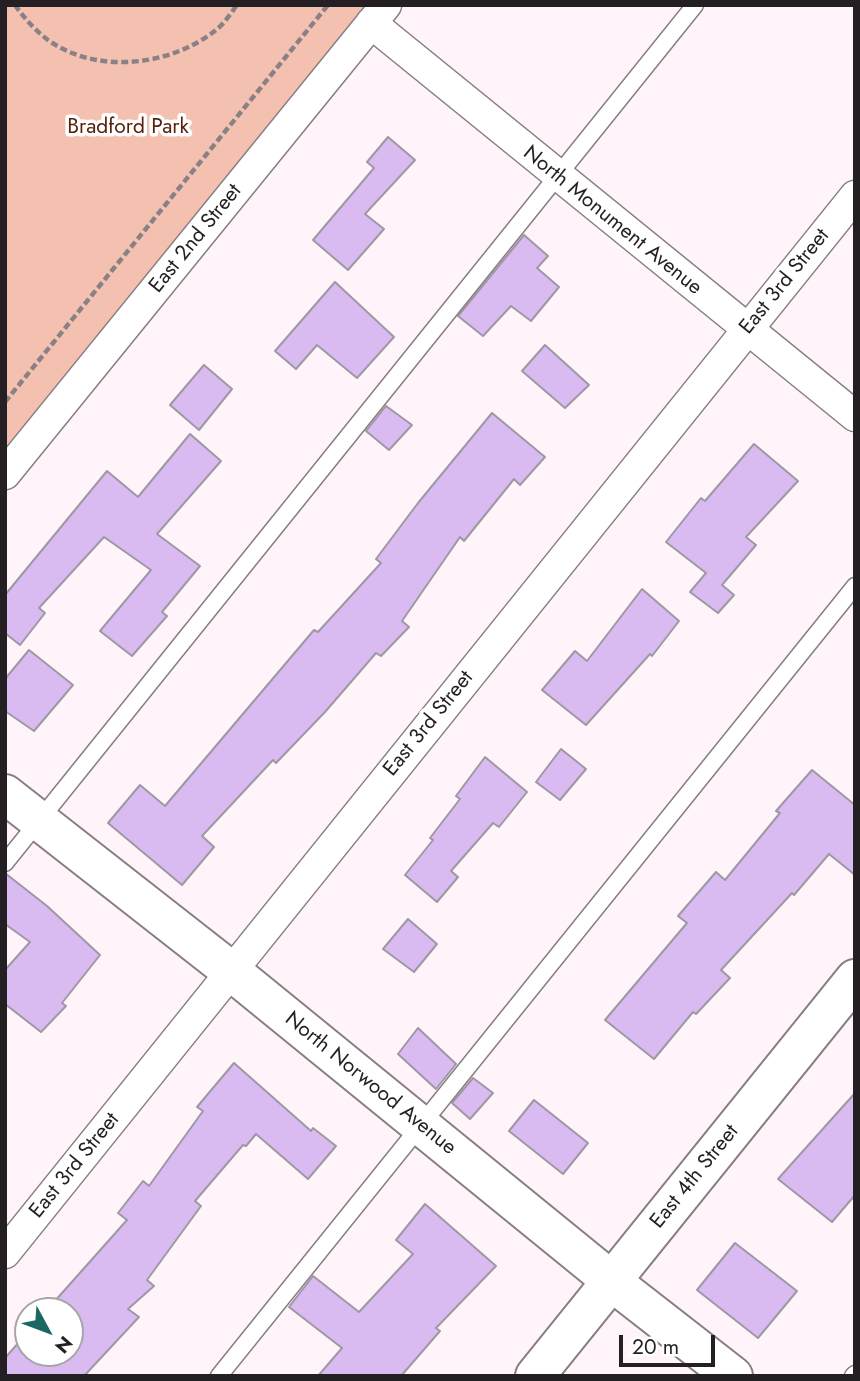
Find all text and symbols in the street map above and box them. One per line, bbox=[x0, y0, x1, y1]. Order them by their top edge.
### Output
park label: Bradford Park bbox=[67, 115, 189, 141]
street label: North Monument Avenue bbox=[517, 141, 707, 301]
street label: East 2nd Street bbox=[144, 179, 248, 299]
street label: East 3rd Street bbox=[735, 224, 835, 340]
street label: East 3rd Street bbox=[379, 666, 479, 782]
street label: North Norwood Avenue bbox=[279, 1007, 461, 1161]
street label: East 3rd Street bbox=[25, 1108, 125, 1224]
street label: East 4th Street bbox=[646, 1120, 744, 1234]
north arrow bbox=[14, 1297, 84, 1367]
scale bar bbox=[622, 1322, 718, 1366]
text: N bbox=[49, 1330, 79, 1359]
text: 20 m bbox=[632, 1332, 679, 1362]

